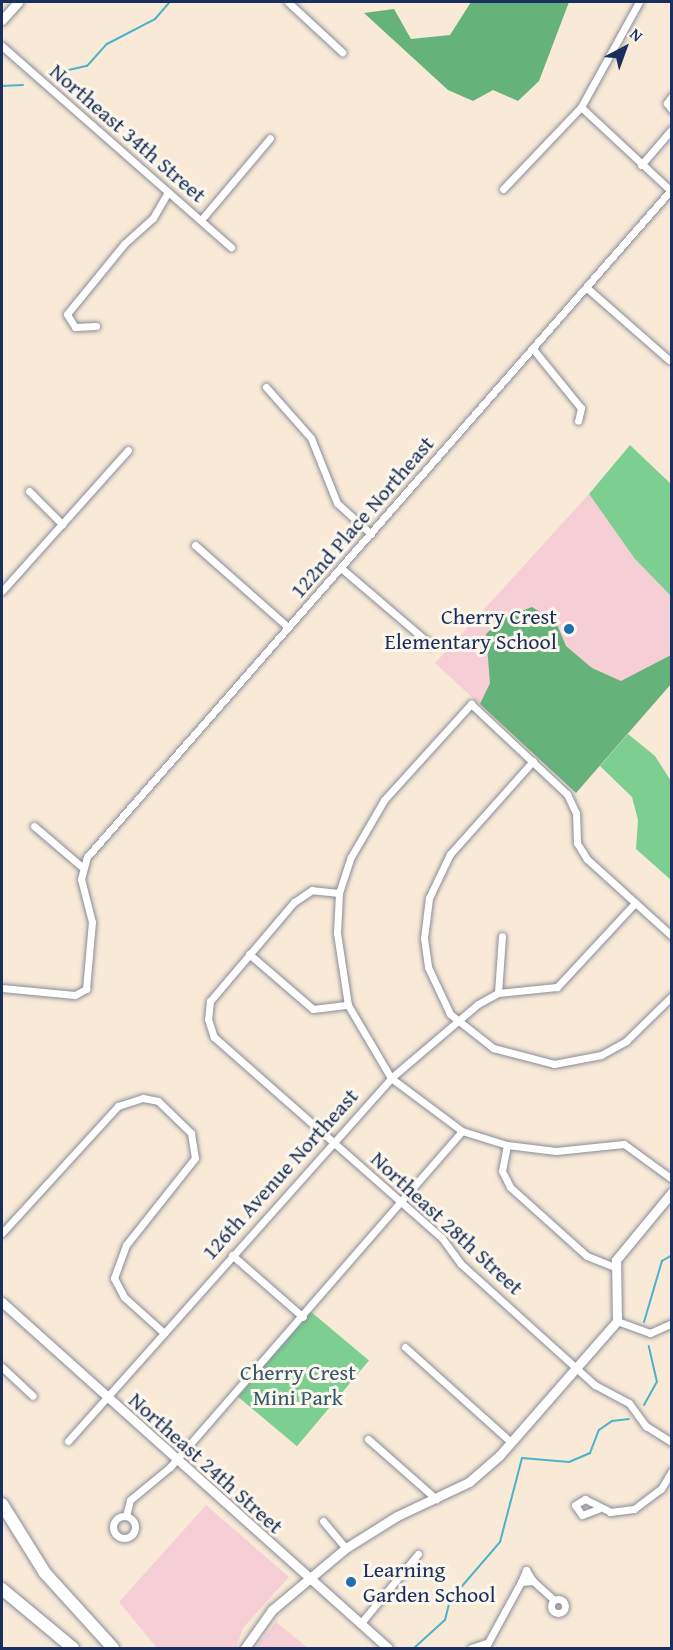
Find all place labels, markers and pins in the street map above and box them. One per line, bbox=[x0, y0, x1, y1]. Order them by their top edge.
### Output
place label: Cherry Crest Elementary School bbox=[385, 603, 557, 654]
marker: Cherry Crest Elementary School bbox=[562, 622, 576, 636]
place label: Learning Garden School bbox=[363, 1556, 496, 1608]
marker: Learning Garden School bbox=[344, 1575, 358, 1589]

